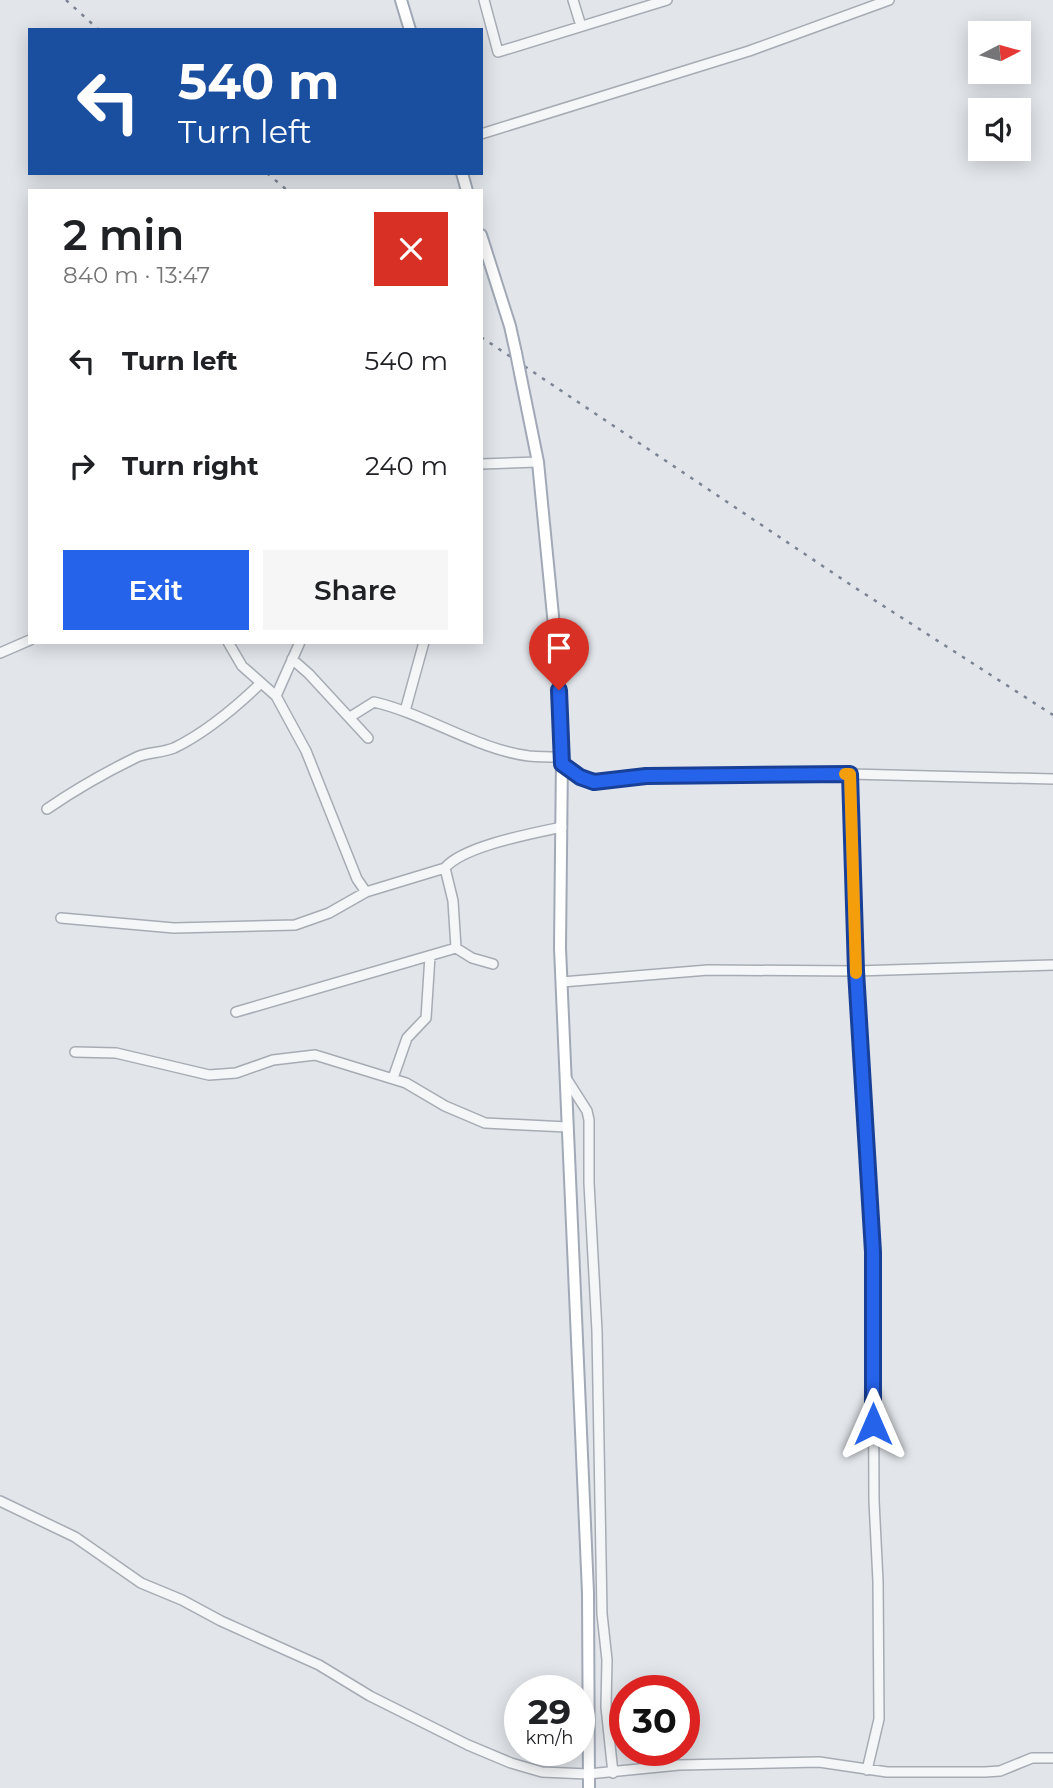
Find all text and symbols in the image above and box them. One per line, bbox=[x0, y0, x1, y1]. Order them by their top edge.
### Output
north arrow bbox=[968, 21, 1031, 84]
map controls bbox=[968, 21, 1031, 161]
text: 540 m bbox=[178, 52, 339, 111]
icon: left bbox=[63, 56, 154, 147]
button: sound bbox=[968, 98, 1031, 161]
text: Turn left bbox=[178, 112, 312, 151]
text: 2 min bbox=[63, 209, 184, 261]
button: close bbox=[374, 212, 448, 286]
text: 840 m · 13:47 bbox=[63, 261, 210, 289]
icon: left bbox=[63, 342, 101, 380]
text: Turn left bbox=[122, 345, 238, 377]
text: 540 m bbox=[364, 345, 448, 377]
icon: right bbox=[63, 447, 101, 485]
text: Turn right bbox=[122, 450, 258, 482]
text: 240 m bbox=[365, 450, 448, 482]
button: Exit bbox=[63, 550, 249, 630]
button: Share bbox=[263, 550, 448, 630]
pin bbox=[529, 618, 589, 690]
icon: arrive bbox=[540, 629, 578, 667]
position arrow bbox=[836, 1387, 910, 1461]
speed limit sign: 30 bbox=[609, 1675, 700, 1766]
text: 29 bbox=[528, 1690, 571, 1733]
text: km/h bbox=[525, 1727, 574, 1749]

